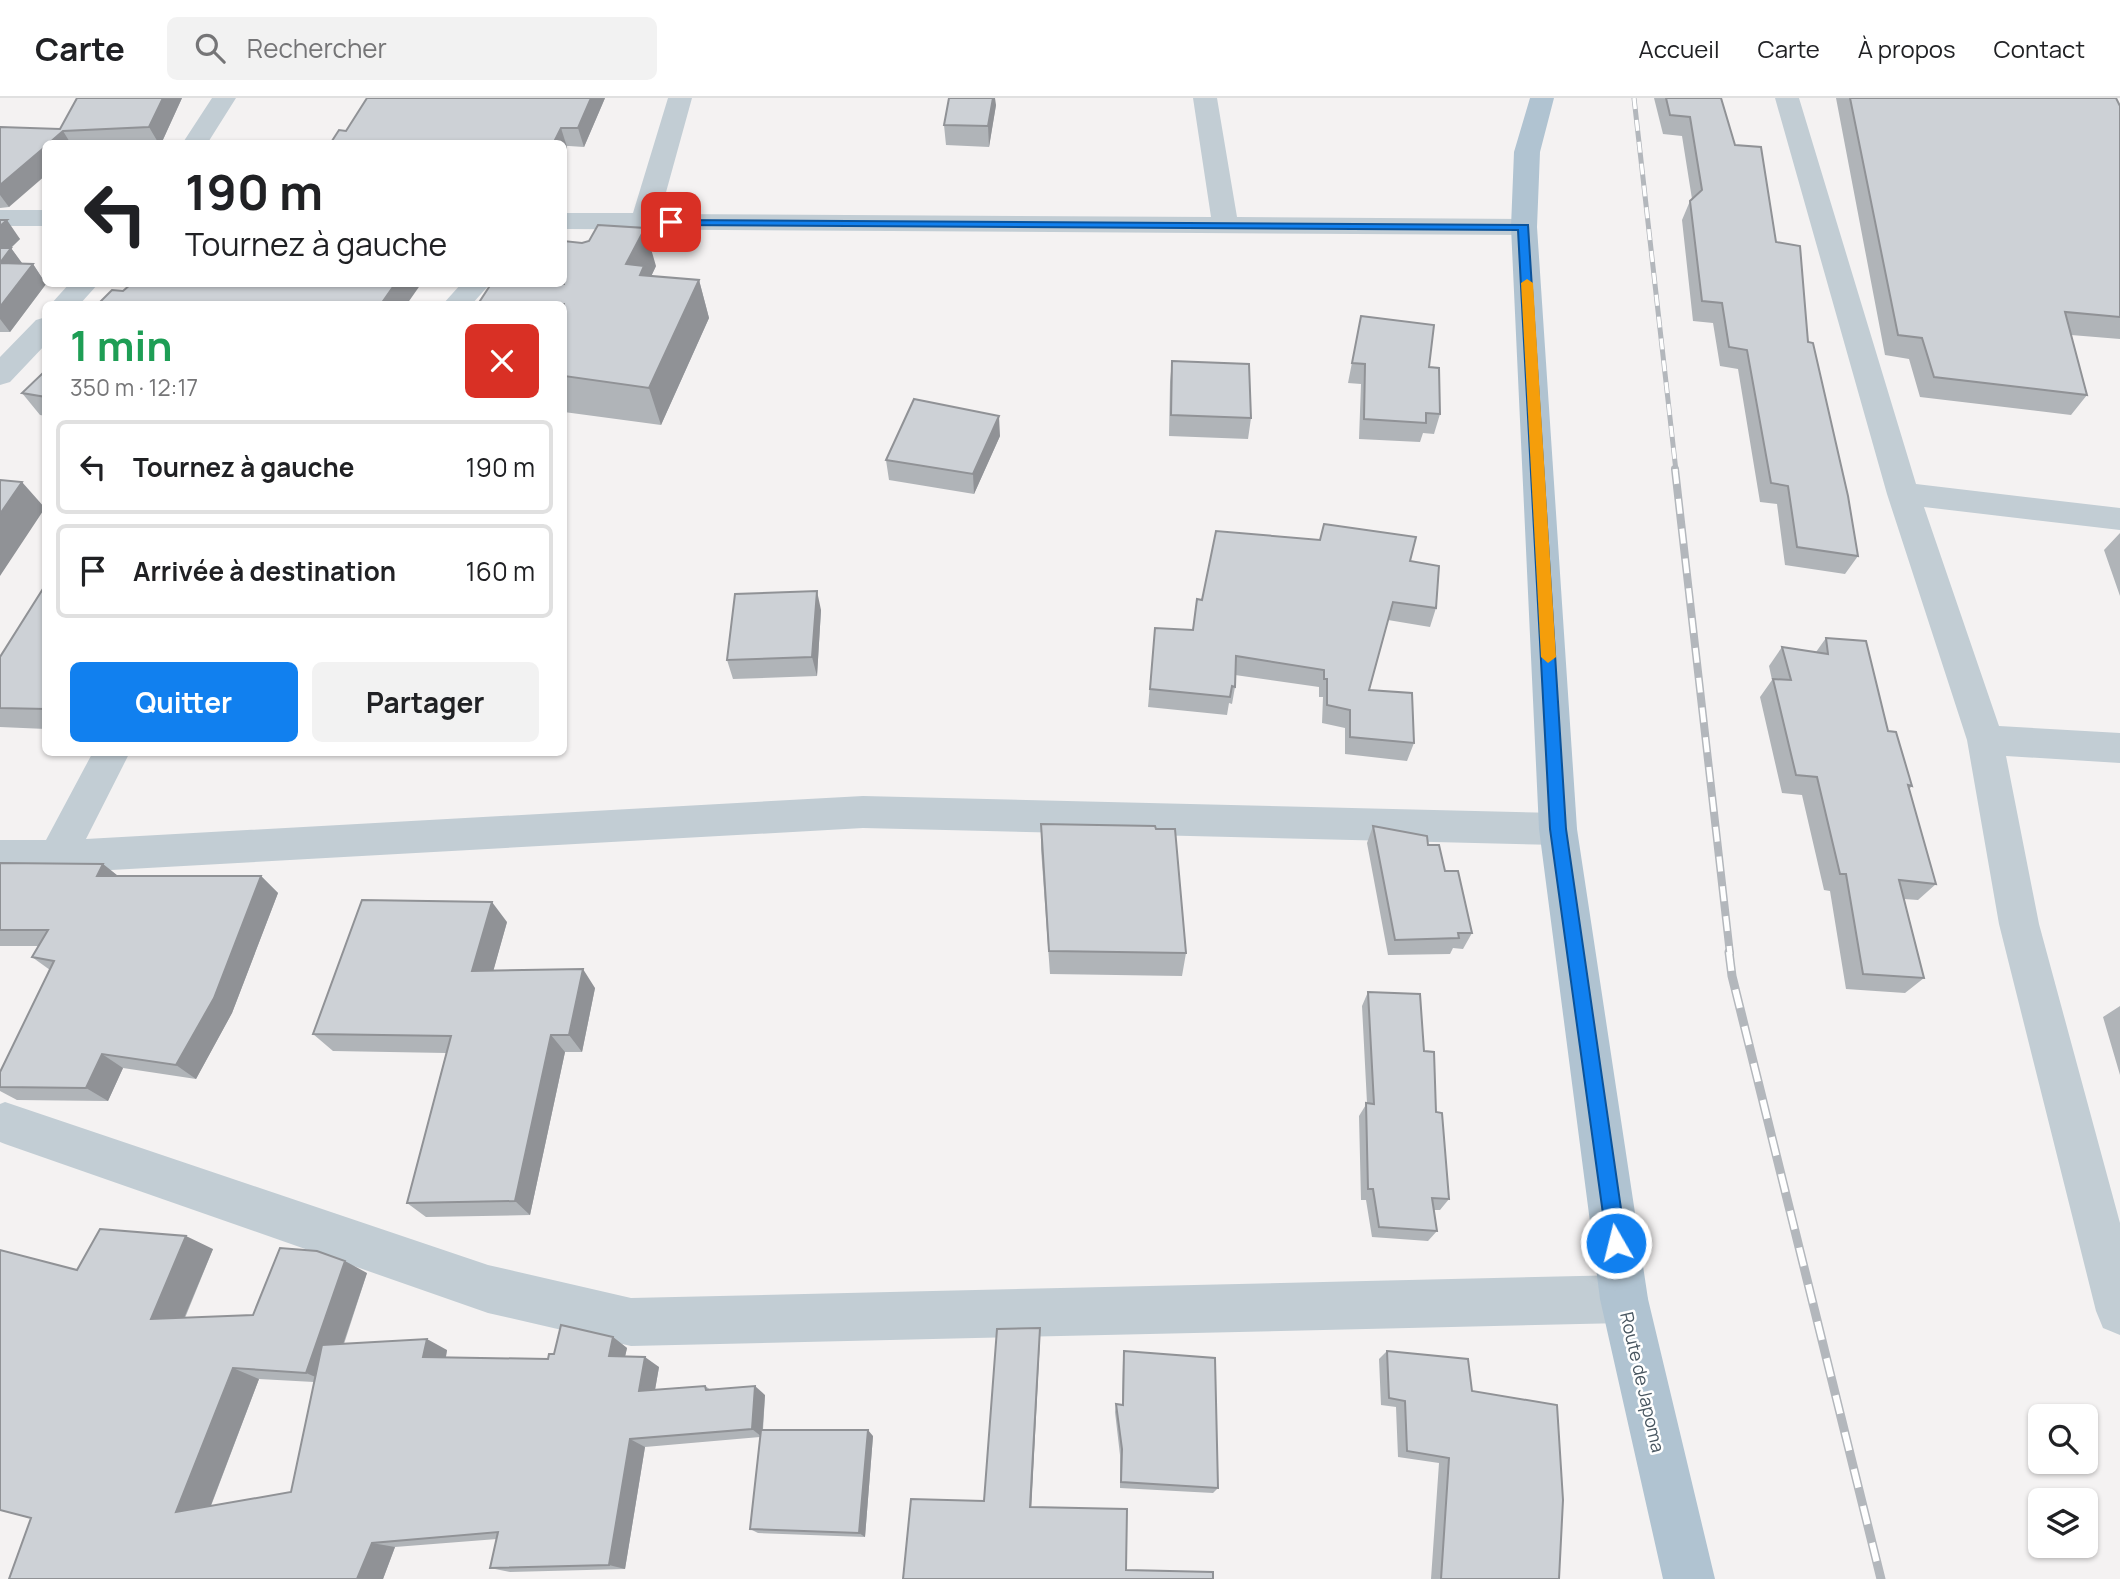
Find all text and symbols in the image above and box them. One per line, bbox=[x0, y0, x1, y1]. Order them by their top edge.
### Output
search box bbox=[167, 17, 657, 80]
text: Carte bbox=[35, 26, 125, 71]
icon: search bbox=[191, 29, 229, 67]
text: Rechercher bbox=[247, 30, 387, 66]
text: Accueil bbox=[1639, 32, 1719, 65]
text: Carte bbox=[1757, 32, 1820, 65]
text: À propos bbox=[1858, 32, 1956, 65]
text: Contact bbox=[1994, 32, 2085, 65]
text: 190 m bbox=[185, 158, 323, 225]
icon: left bbox=[70, 168, 161, 259]
pin bbox=[641, 192, 701, 252]
icon: arrive bbox=[652, 203, 690, 241]
text: Tournez à gauche bbox=[185, 222, 447, 266]
text: 1 min bbox=[70, 316, 173, 374]
button: close bbox=[465, 324, 539, 398]
text: 350 m · 12:17 bbox=[70, 371, 198, 403]
icon: left bbox=[74, 448, 112, 486]
text: Tournez à gauche bbox=[133, 449, 354, 485]
text: 190 m bbox=[466, 449, 535, 485]
icon: arrive bbox=[74, 552, 112, 590]
text: Arrivée à destination bbox=[133, 553, 396, 589]
text: 160 m bbox=[466, 553, 535, 589]
button: Quitter bbox=[70, 662, 298, 742]
button: Partager bbox=[312, 662, 539, 742]
position arrow bbox=[1579, 1206, 1653, 1280]
street label: Route de Japoma bbox=[1615, 1309, 1671, 1455]
map controls bbox=[2028, 1404, 2098, 1558]
button: search bbox=[2028, 1404, 2098, 1474]
button: layers bbox=[2028, 1488, 2098, 1558]

